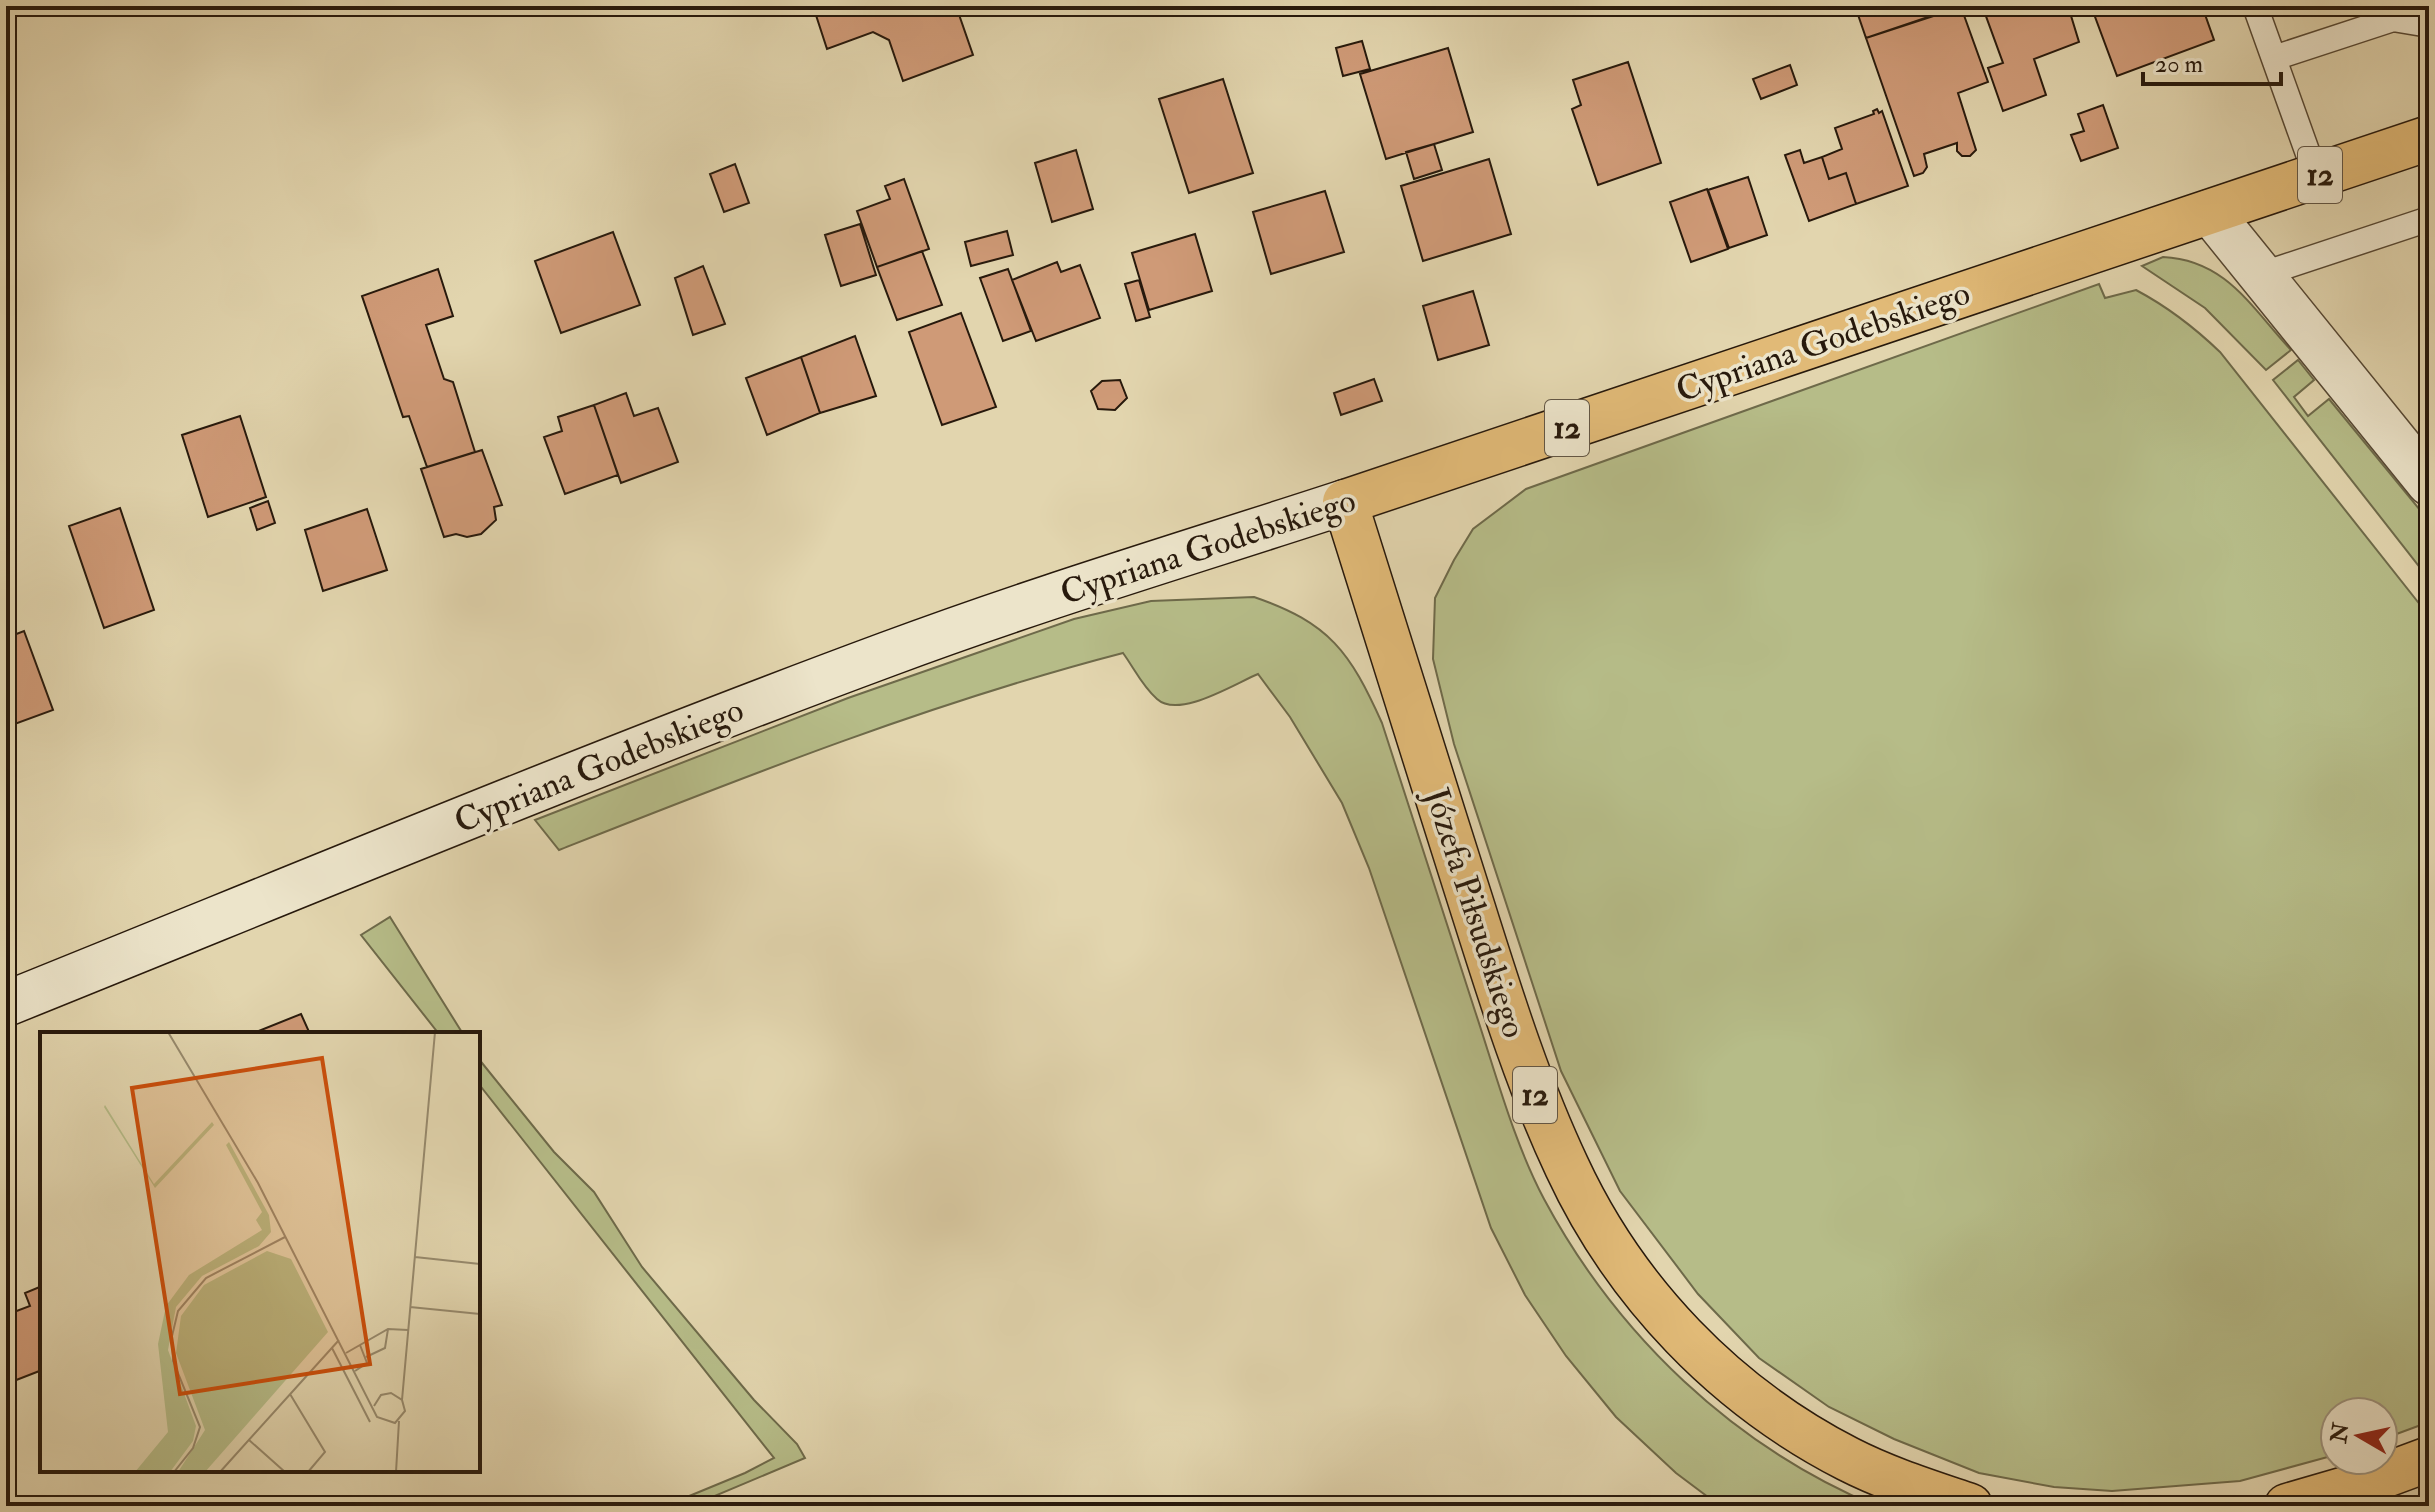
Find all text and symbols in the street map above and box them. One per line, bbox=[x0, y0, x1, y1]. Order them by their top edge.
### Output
scale bar bbox=[2143, 36, 2281, 86]
text: 20 m bbox=[2155, 49, 2204, 80]
road number: 12 bbox=[2298, 147, 2342, 203]
street label: Cypriana Godebskiego bbox=[1671, 272, 1975, 412]
road number: 12 bbox=[1545, 400, 1589, 456]
street label: Cypriana Godebskiego bbox=[1055, 479, 1361, 615]
street label: Cypriana Godebskiego bbox=[448, 688, 750, 844]
street label: Józefa Piłsudskiego bbox=[1414, 782, 1536, 1043]
inset map bbox=[40, 1032, 480, 1472]
road number: 12 bbox=[1513, 1067, 1557, 1123]
north arrow bbox=[2319, 1396, 2399, 1476]
text: N bbox=[2325, 1421, 2356, 1446]

